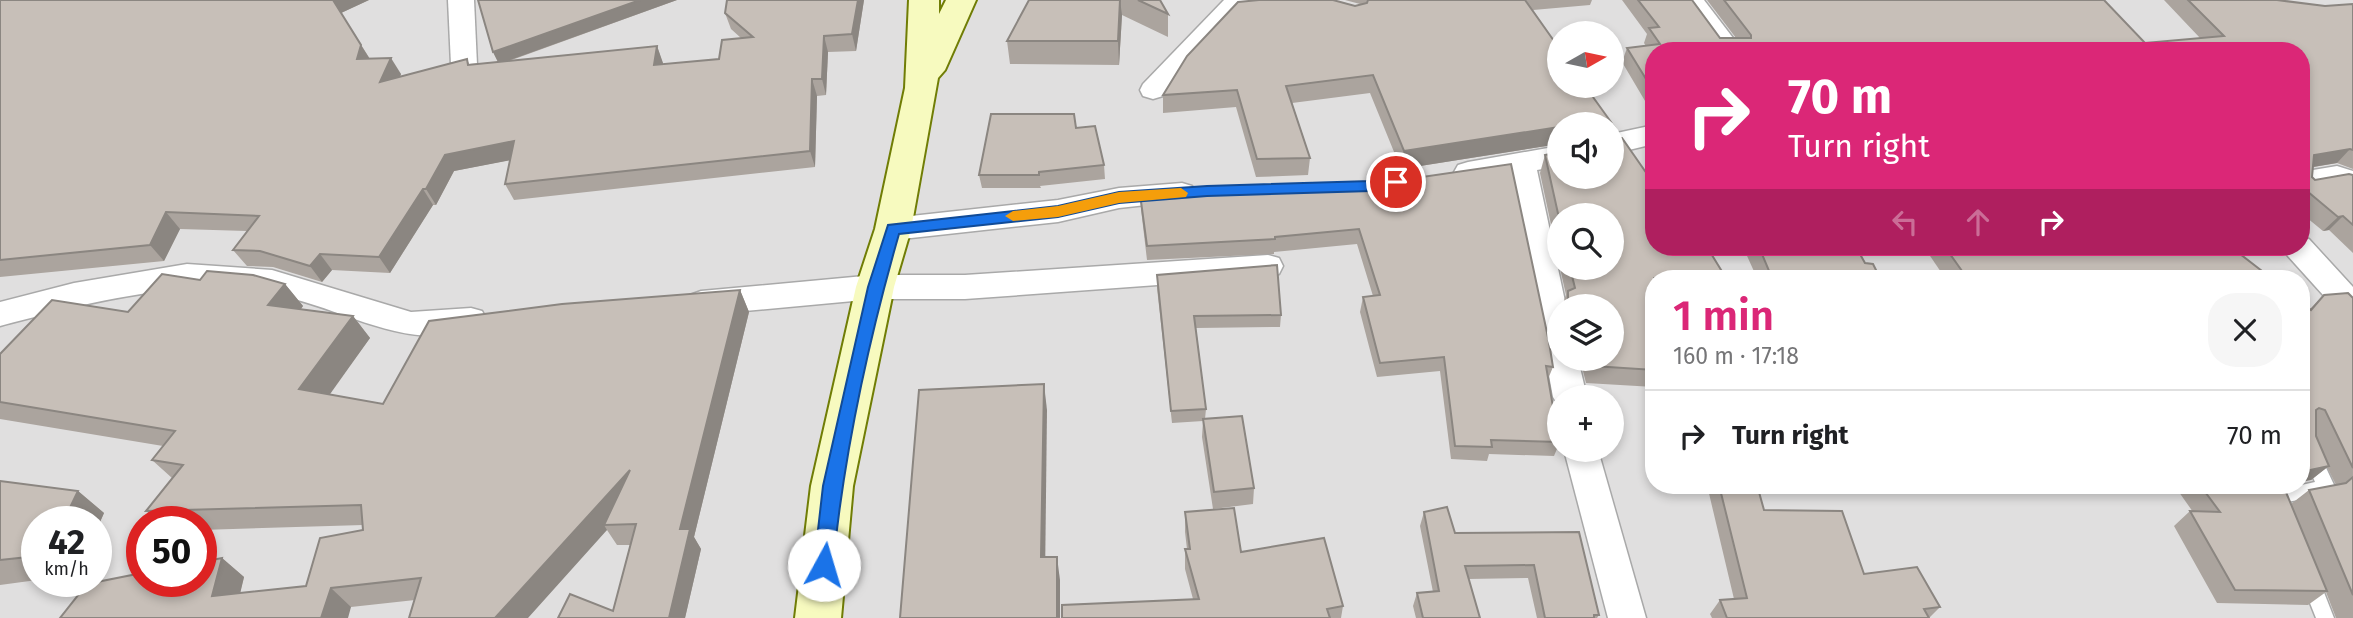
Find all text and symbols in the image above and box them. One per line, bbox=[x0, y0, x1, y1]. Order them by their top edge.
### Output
north arrow bbox=[1547, 21, 1624, 98]
map controls bbox=[1547, 21, 1624, 462]
text: 70 m bbox=[1788, 67, 1892, 126]
icon: right bbox=[1673, 70, 1764, 161]
button: sound bbox=[1547, 112, 1624, 189]
text: Turn right bbox=[1788, 127, 1930, 165]
pin bbox=[1366, 152, 1426, 212]
icon: arrive bbox=[1377, 163, 1415, 201]
button: search bbox=[1547, 203, 1624, 280]
icon: left bbox=[1886, 203, 1924, 241]
icon: ahead bbox=[1959, 203, 1997, 241]
icon: right bbox=[2032, 203, 2070, 241]
text: 1 min bbox=[1673, 291, 1774, 341]
button: close bbox=[2208, 293, 2282, 367]
button: layers bbox=[1547, 294, 1624, 371]
text: 160 m · 17:18 bbox=[1673, 342, 1799, 370]
button: + bbox=[1547, 385, 1624, 462]
icon: right bbox=[1673, 417, 1711, 455]
text: Turn right bbox=[1732, 420, 1849, 451]
text: 70 m bbox=[2227, 420, 2282, 451]
speed limit sign: 50 bbox=[126, 506, 217, 597]
text: 42 bbox=[48, 521, 85, 563]
position arrow bbox=[787, 528, 861, 602]
text: km/h bbox=[44, 558, 89, 580]

